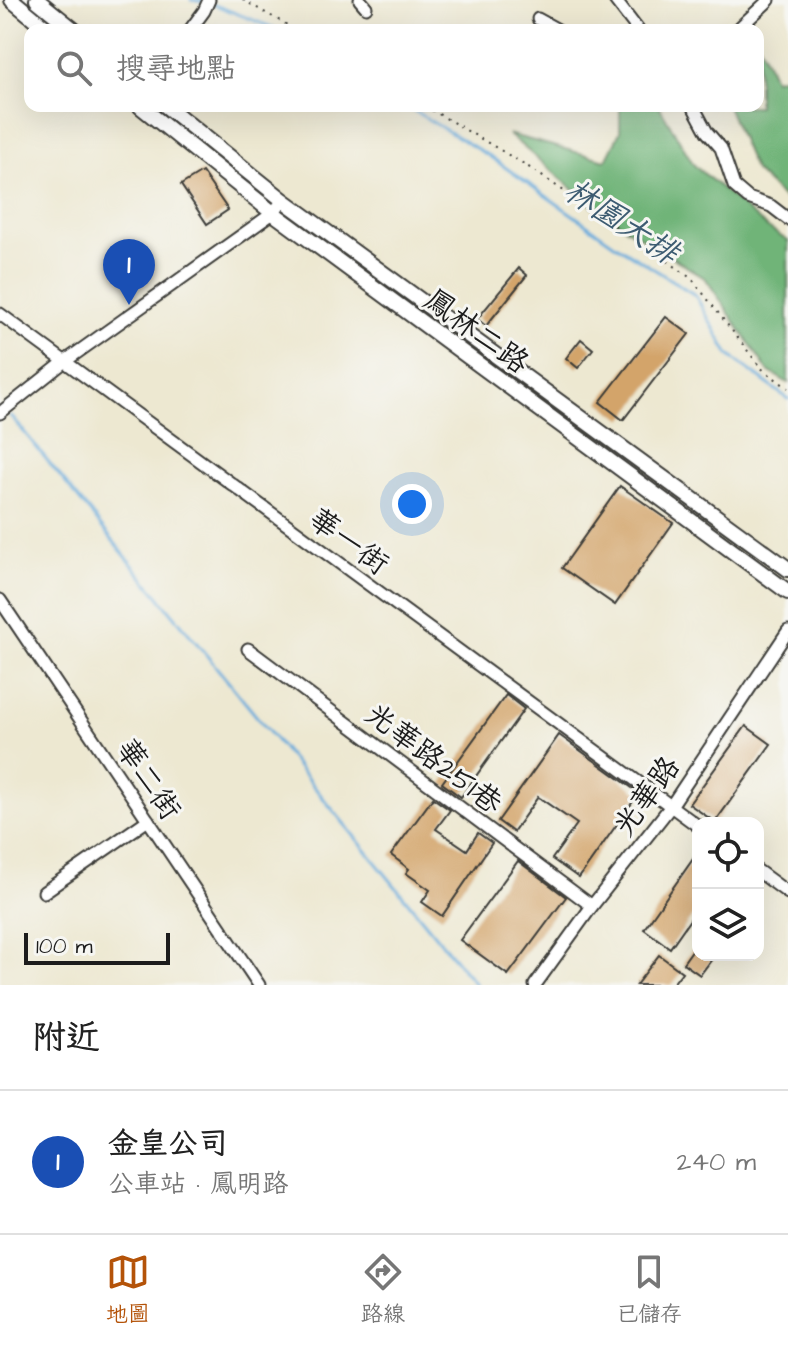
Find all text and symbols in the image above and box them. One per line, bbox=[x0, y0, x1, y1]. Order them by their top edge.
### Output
search box bbox=[24, 24, 764, 112]
icon: search bbox=[52, 46, 96, 90]
text: 搜尋地點 bbox=[116, 48, 236, 90]
water label: 林園大排 bbox=[555, 169, 690, 278]
pin: 1 bbox=[103, 239, 155, 305]
street label: 鳳林二路 bbox=[416, 280, 537, 384]
your location bbox=[392, 484, 432, 524]
street label: 華一街 bbox=[300, 498, 397, 585]
street label: 光華路251巷 bbox=[356, 693, 511, 824]
street label: 華二街 bbox=[106, 731, 191, 829]
street label: 光華路 bbox=[603, 748, 690, 845]
map controls bbox=[692, 817, 764, 961]
button: locate bbox=[692, 817, 764, 889]
button: layers bbox=[692, 889, 764, 961]
scale bar bbox=[24, 929, 170, 965]
text: 100 m bbox=[36, 931, 93, 962]
text: 附近 bbox=[32, 1014, 100, 1062]
text: 金皇公司 bbox=[108, 1123, 228, 1165]
text: 1 bbox=[56, 1144, 60, 1180]
text: 240 m bbox=[676, 1144, 756, 1180]
text: 公車站 · 鳳明路 bbox=[108, 1166, 288, 1202]
tab: 地圖 bbox=[106, 1250, 150, 1330]
tab: 路線 bbox=[361, 1250, 405, 1330]
tab: 已儲存 bbox=[616, 1250, 682, 1330]

